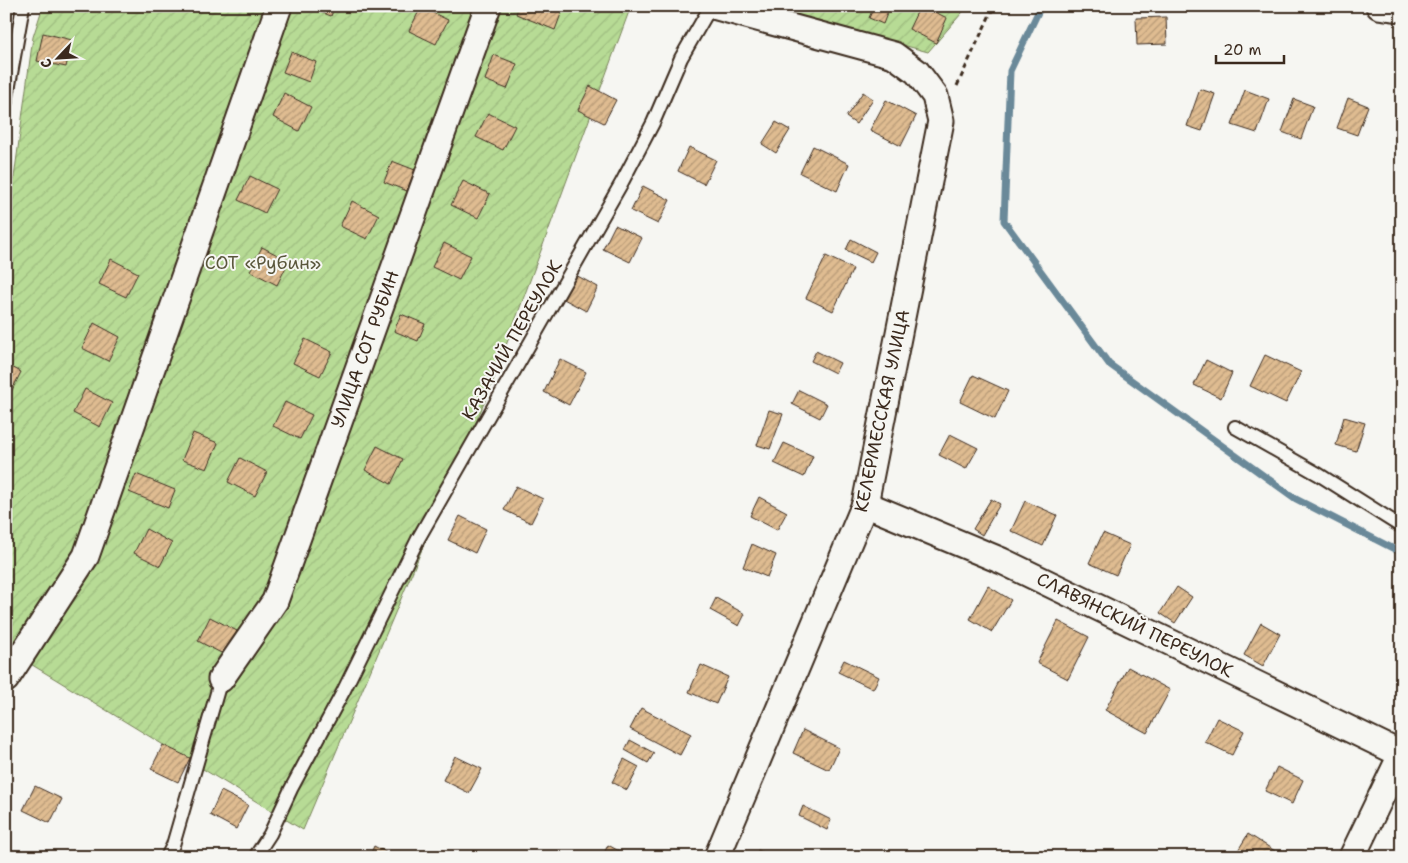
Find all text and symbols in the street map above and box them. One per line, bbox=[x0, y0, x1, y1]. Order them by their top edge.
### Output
north arrow bbox=[32, 32, 82, 82]
scale bar bbox=[1216, 32, 1283, 64]
text: 20 m bbox=[1223, 40, 1262, 60]
text: С bbox=[36, 56, 56, 71]
park label: СОТ «Рубин» bbox=[205, 251, 321, 275]
street label: КАЗАЧИЙ ПЕРЕУЛОК bbox=[456, 255, 568, 425]
street label: УЛИЦА СОТ РУБИН bbox=[325, 267, 405, 431]
street label: КЕЛЕРМЕССКАЯ УЛИЦА bbox=[849, 307, 915, 515]
street label: СЛАВЯНСКИЙ ПЕРЕУЛОК bbox=[1033, 567, 1238, 683]

